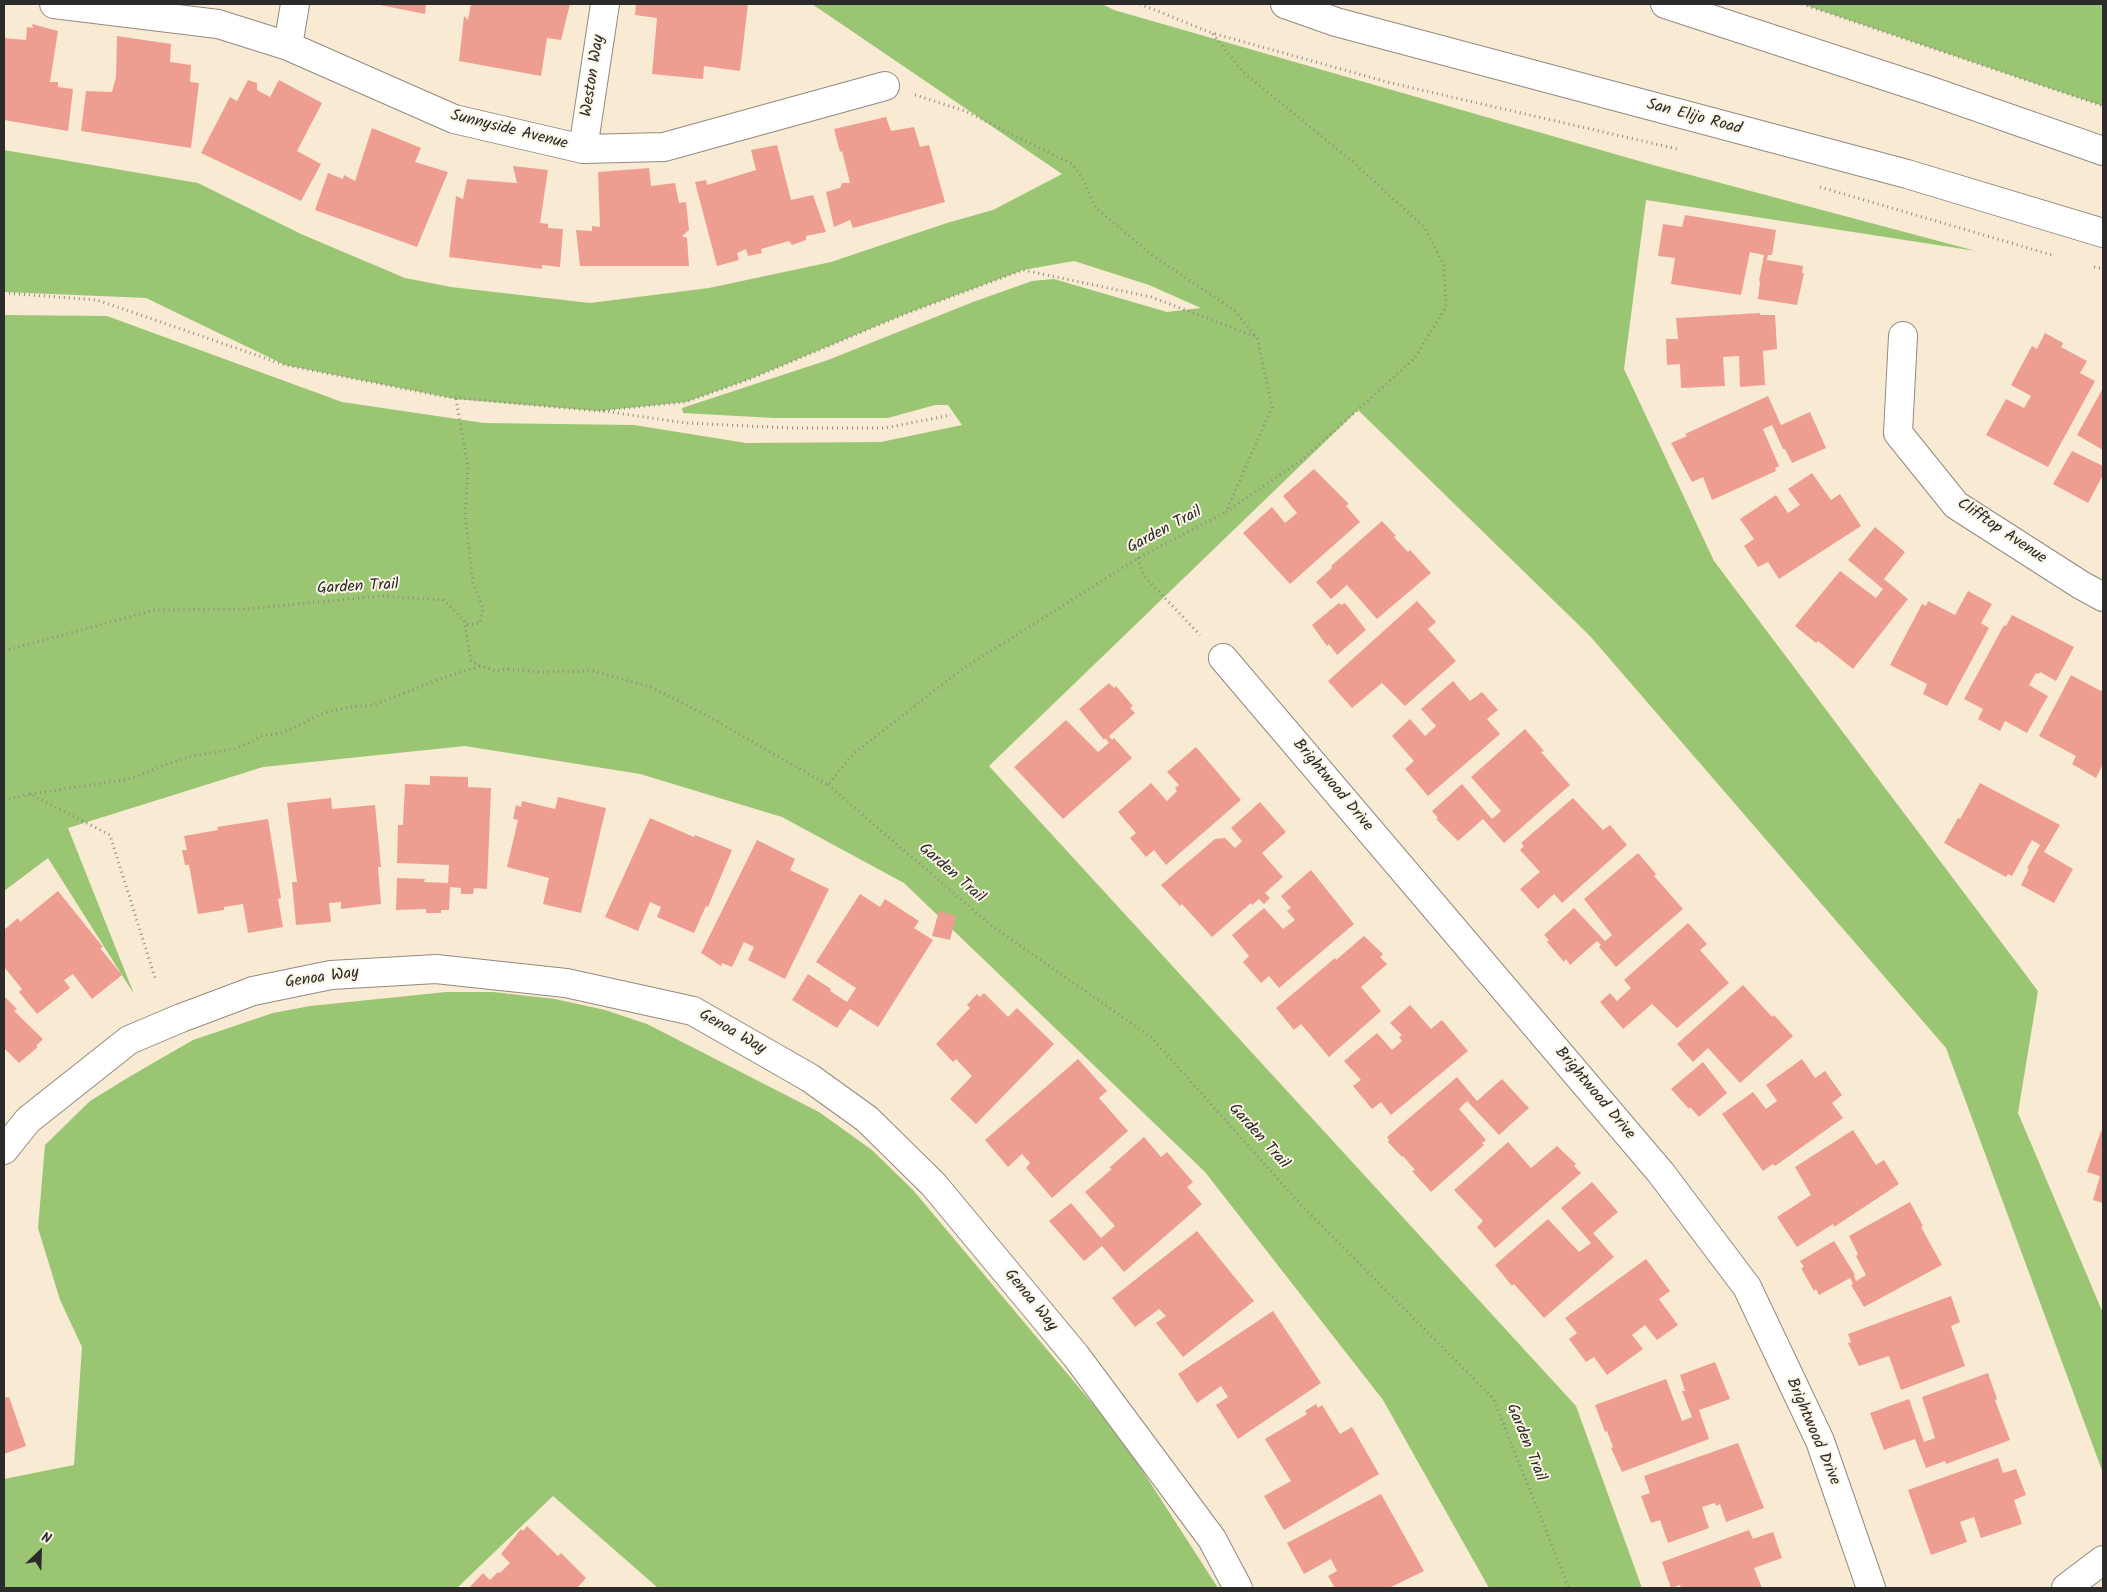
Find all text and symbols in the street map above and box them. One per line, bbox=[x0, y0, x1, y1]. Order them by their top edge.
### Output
street label: Weston Way bbox=[578, 34, 610, 118]
street label: San Elijo Road bbox=[1644, 96, 1744, 140]
street label: Sunnyside Avenue bbox=[448, 107, 570, 155]
street label: Clifftop Avenue bbox=[1953, 495, 2049, 569]
street label: Garden Trail bbox=[1124, 503, 1206, 559]
street label: Garden Trail bbox=[317, 576, 399, 600]
street label: Brightwood Drive bbox=[1288, 736, 1376, 836]
street label: Garden Trail bbox=[914, 840, 988, 908]
street label: Genoa Way bbox=[284, 964, 360, 994]
street label: Genoa Way bbox=[695, 1006, 769, 1060]
street label: Brightwood Drive bbox=[1550, 1044, 1638, 1144]
street label: Garden Trail bbox=[1224, 1100, 1292, 1174]
street label: Genoa Way bbox=[999, 1266, 1061, 1336]
street label: Brightwood Drive bbox=[1781, 1375, 1843, 1489]
street label: Garden Trail bbox=[1501, 1401, 1549, 1485]
text: N bbox=[38, 1526, 55, 1550]
north arrow bbox=[15, 1527, 65, 1577]

